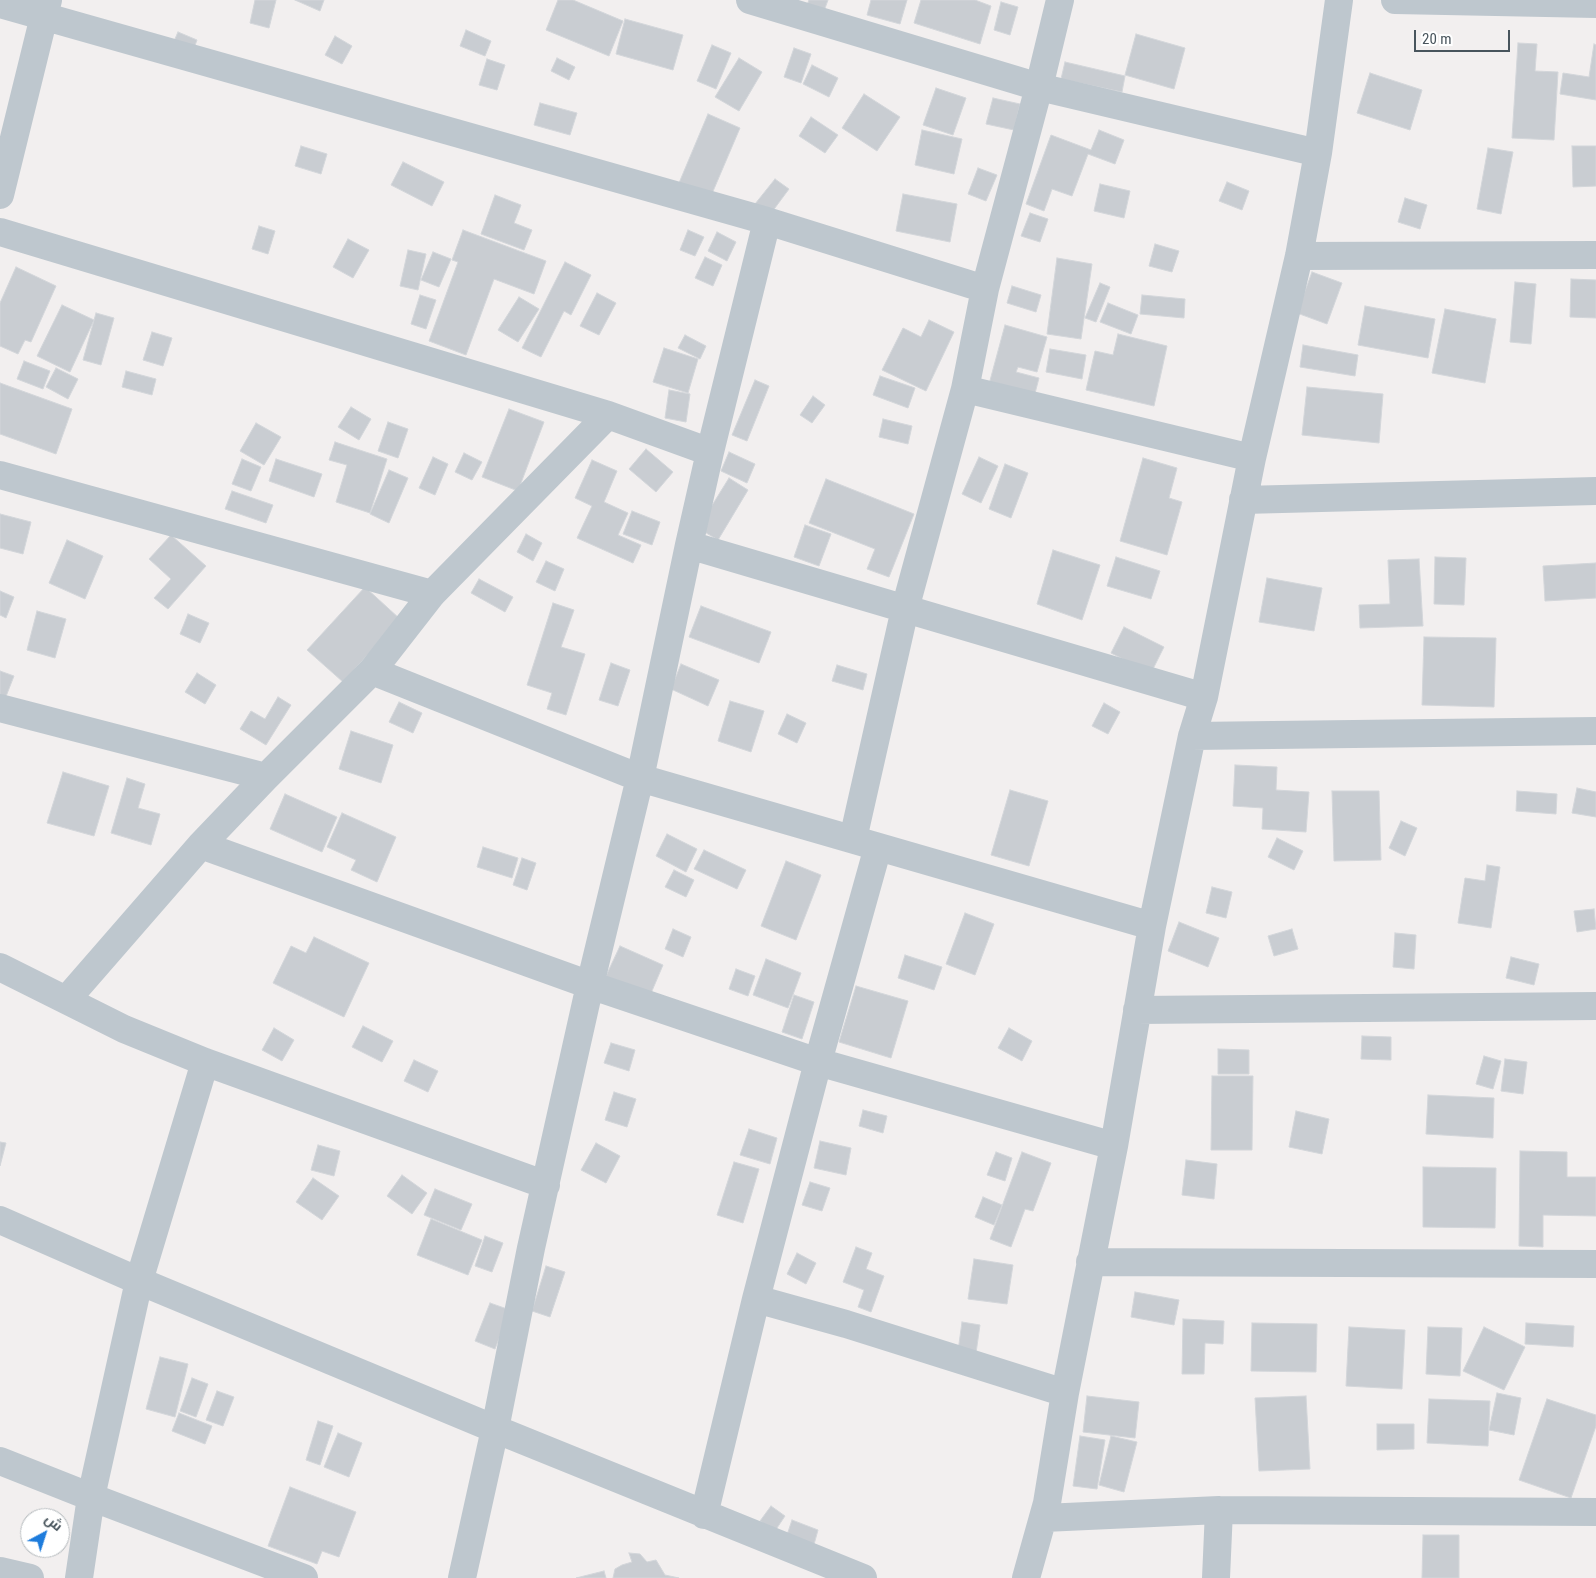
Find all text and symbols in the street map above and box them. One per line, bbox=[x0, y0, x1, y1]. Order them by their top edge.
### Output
scale bar bbox=[1416, 20, 1512, 52]
text: 20 m bbox=[1422, 30, 1452, 48]
north arrow bbox=[20, 1508, 70, 1558]
text: ش bbox=[42, 1510, 66, 1534]

